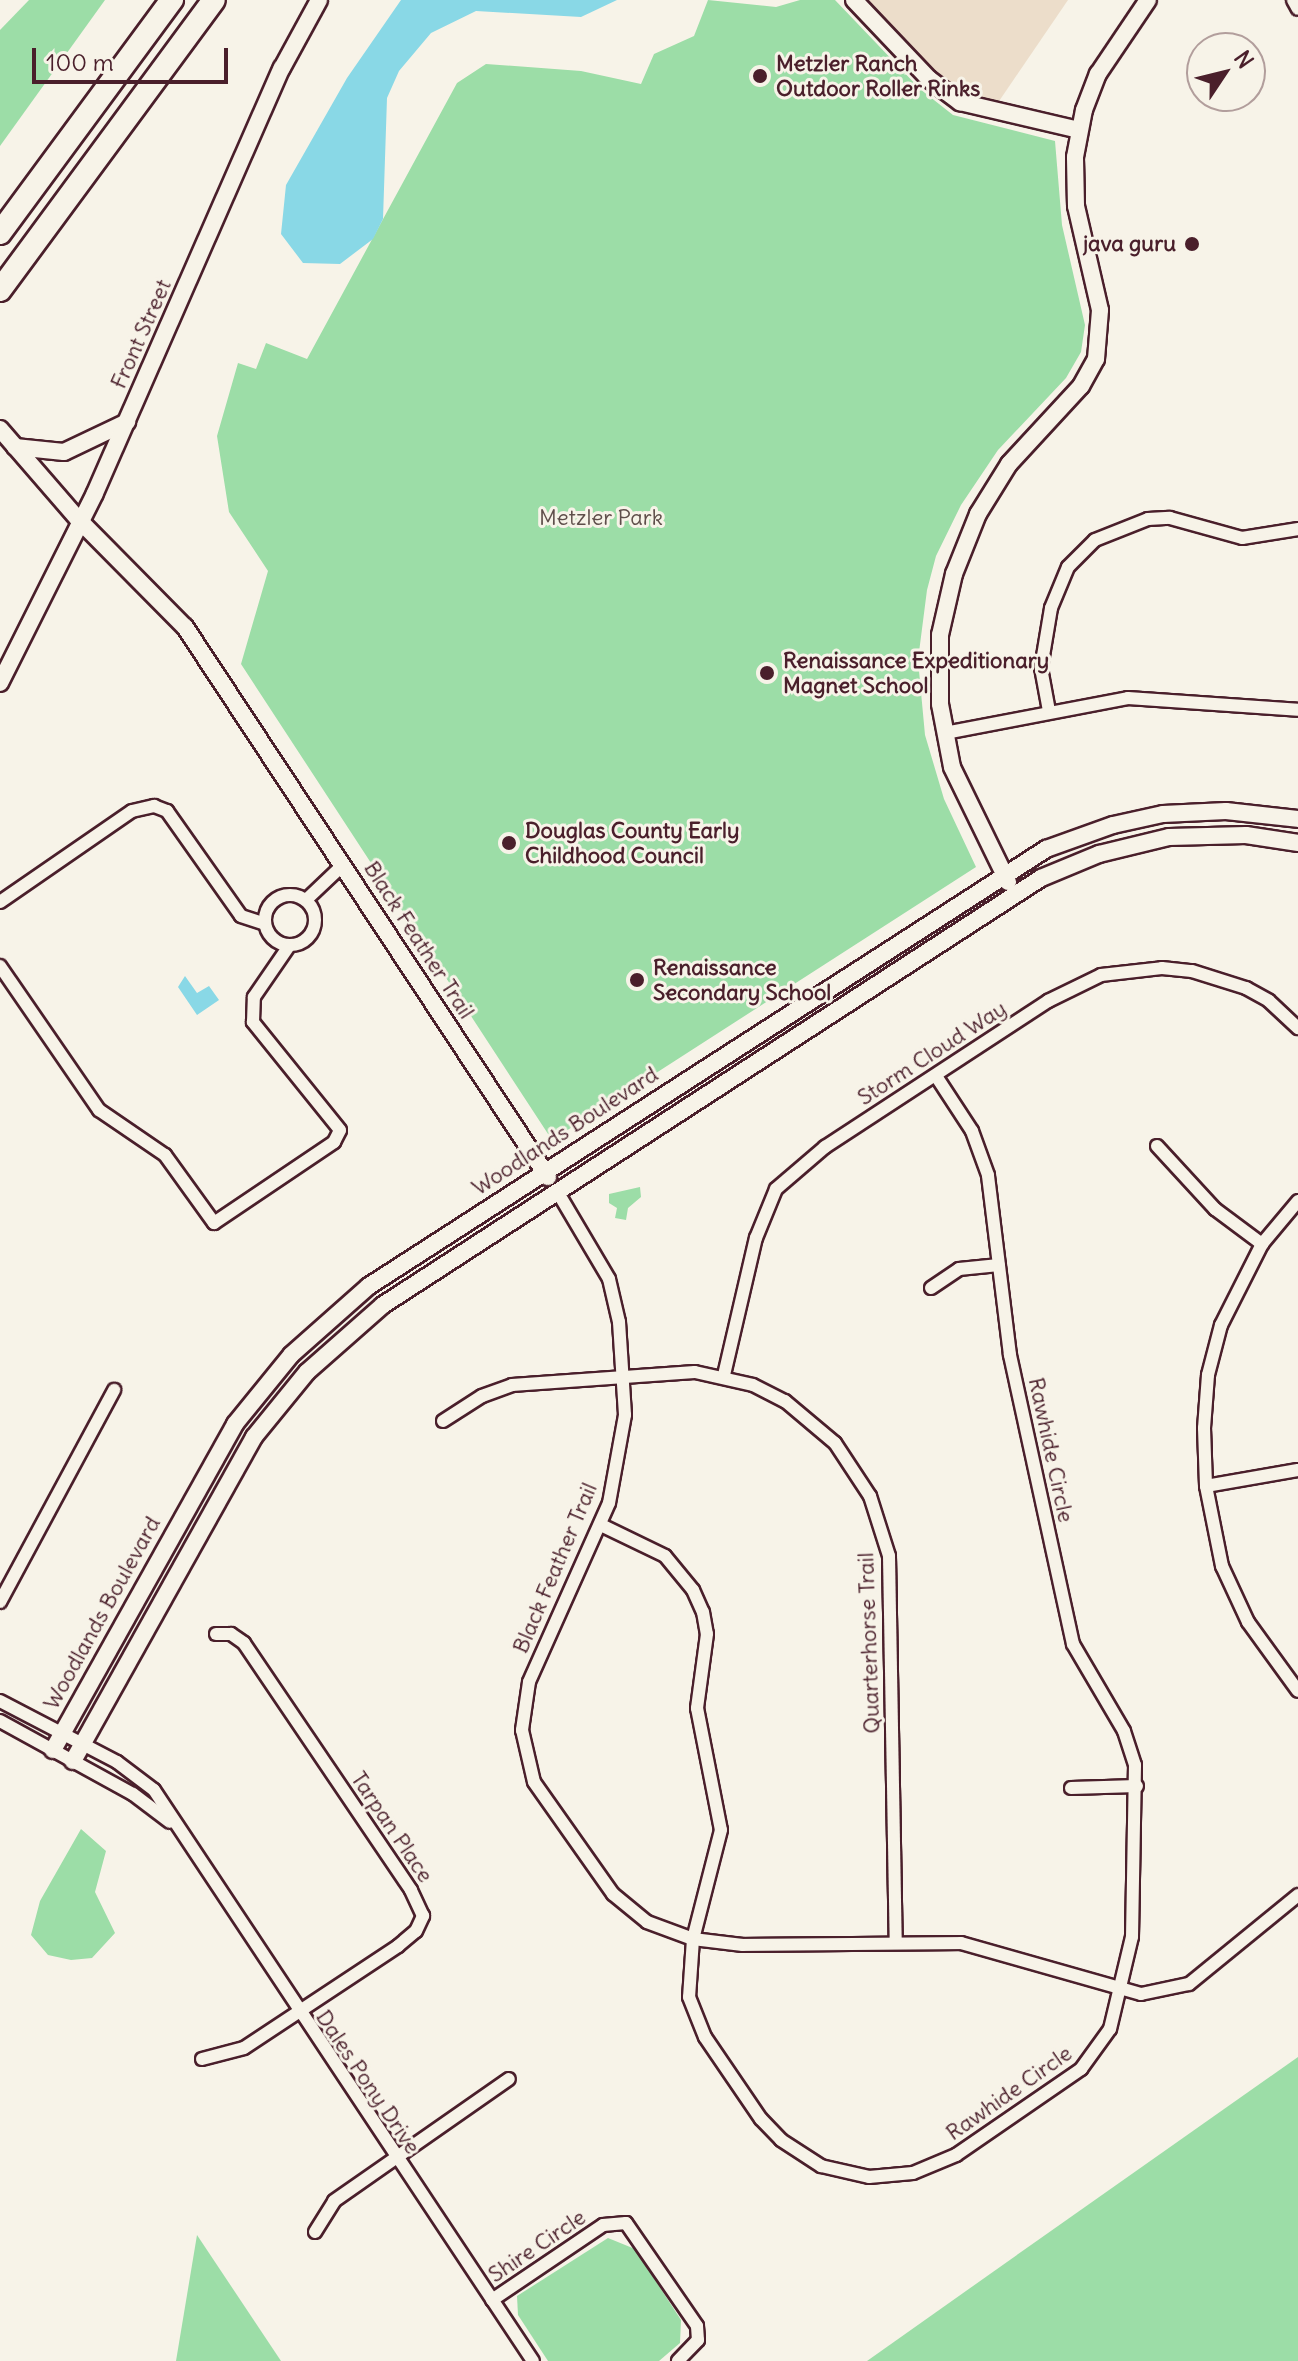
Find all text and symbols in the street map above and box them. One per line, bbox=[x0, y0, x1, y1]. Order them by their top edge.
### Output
scale bar bbox=[36, 32, 232, 82]
north arrow bbox=[1186, 32, 1266, 112]
text: N bbox=[1228, 45, 1260, 74]
text: 100 m bbox=[46, 47, 114, 77]
place label: Metzler Ranch Outdoor Roller Rinks bbox=[776, 50, 980, 102]
marker: Metzler Ranch Outdoor Roller Rinks bbox=[751, 67, 769, 85]
place label: java guru bbox=[1083, 231, 1176, 257]
marker: java guru bbox=[1183, 235, 1201, 253]
street label: Front Street bbox=[105, 275, 177, 393]
park label: Metzler Park bbox=[539, 505, 663, 531]
place label: Renaissance Expeditionary Magnet School bbox=[783, 647, 1049, 698]
marker: Renaissance Expeditionary Magnet School bbox=[758, 664, 776, 682]
place label: Douglas County Early Childhood Council bbox=[525, 817, 739, 868]
marker: Douglas County Early Childhood Council bbox=[500, 834, 518, 852]
street label: Black Feather Trail bbox=[358, 856, 480, 1024]
place label: Renaissance Secondary School bbox=[653, 954, 831, 1006]
marker: Renaissance Secondary School bbox=[628, 971, 646, 989]
street label: Storm Cloud Way bbox=[853, 995, 1011, 1111]
street label: Woodlands Boulevard bbox=[467, 1061, 663, 1201]
street label: Rawhide Circle bbox=[1023, 1375, 1079, 1525]
street label: Black Feather Trail bbox=[507, 1479, 603, 1657]
street label: Woodlands Boulevard bbox=[38, 1512, 166, 1714]
street label: Quarterhorse Trail bbox=[853, 1552, 885, 1734]
street label: Tarpan Place bbox=[345, 1767, 439, 1887]
street label: Dales Pony Drive bbox=[310, 2005, 426, 2159]
street label: Rawhide Circle bbox=[941, 2040, 1077, 2146]
street label: Shire Circle bbox=[483, 2204, 591, 2288]

